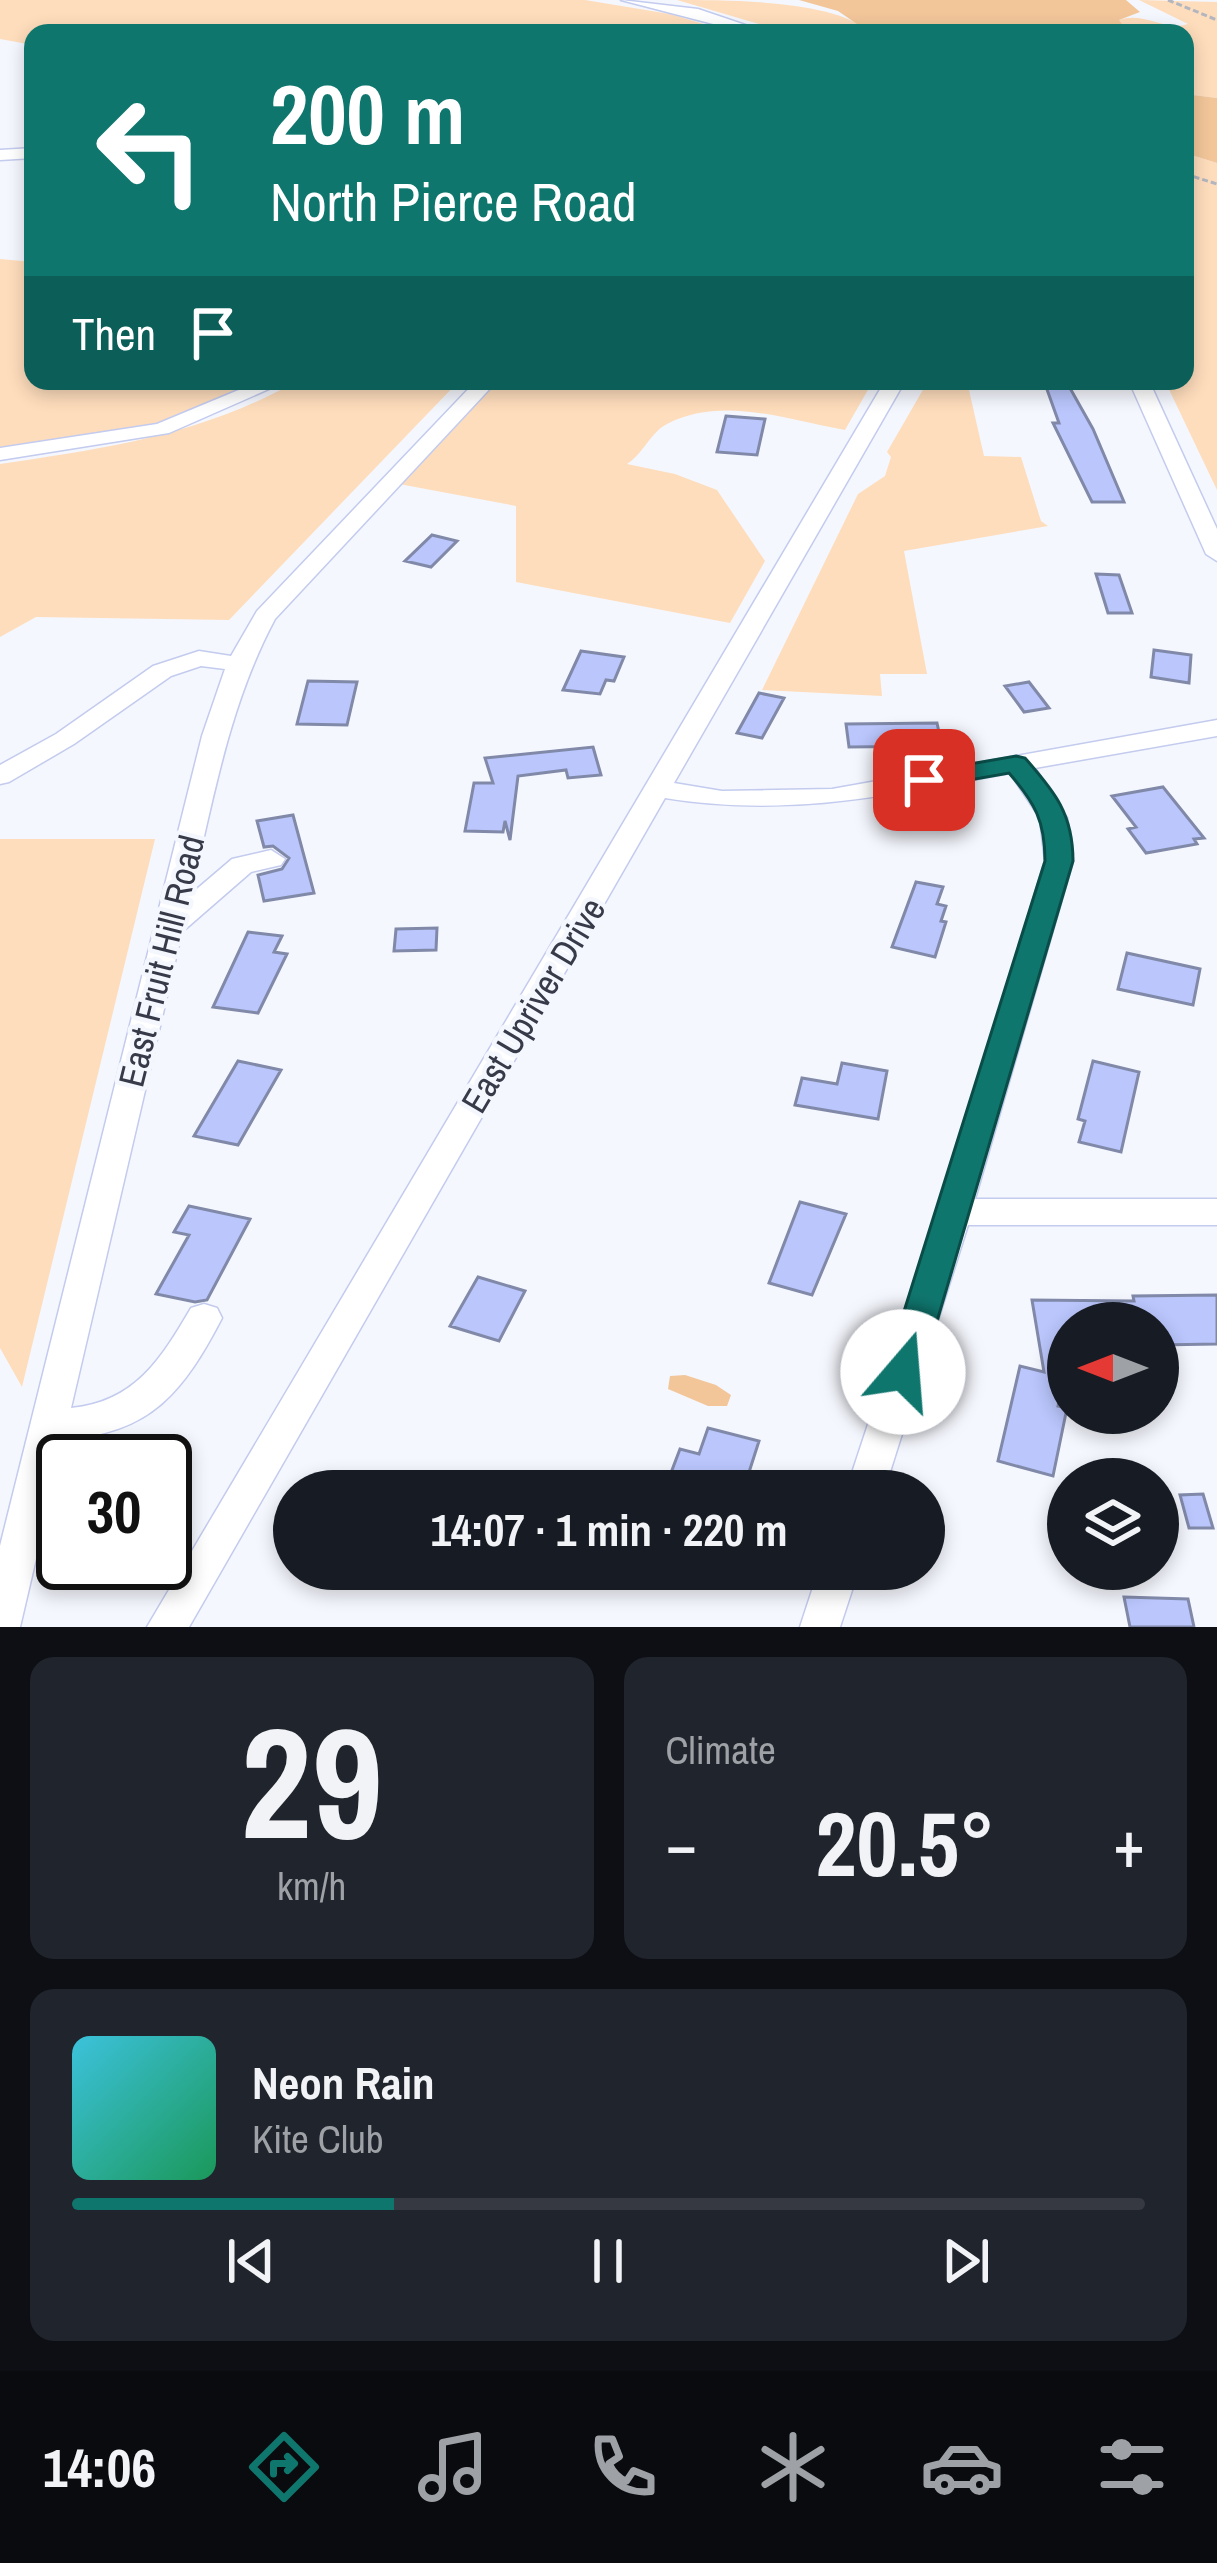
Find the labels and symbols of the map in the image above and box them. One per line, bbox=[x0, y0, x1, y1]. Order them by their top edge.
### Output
pin bbox=[873, 729, 975, 831]
street label: East Fruit Hill Road bbox=[107, 830, 215, 1092]
street label: East Upriver Drive bbox=[450, 889, 616, 1121]
north arrow bbox=[1047, 1302, 1179, 1434]
position arrow bbox=[840, 1309, 966, 1435]
speed limit sign: 30 bbox=[36, 1434, 192, 1590]

